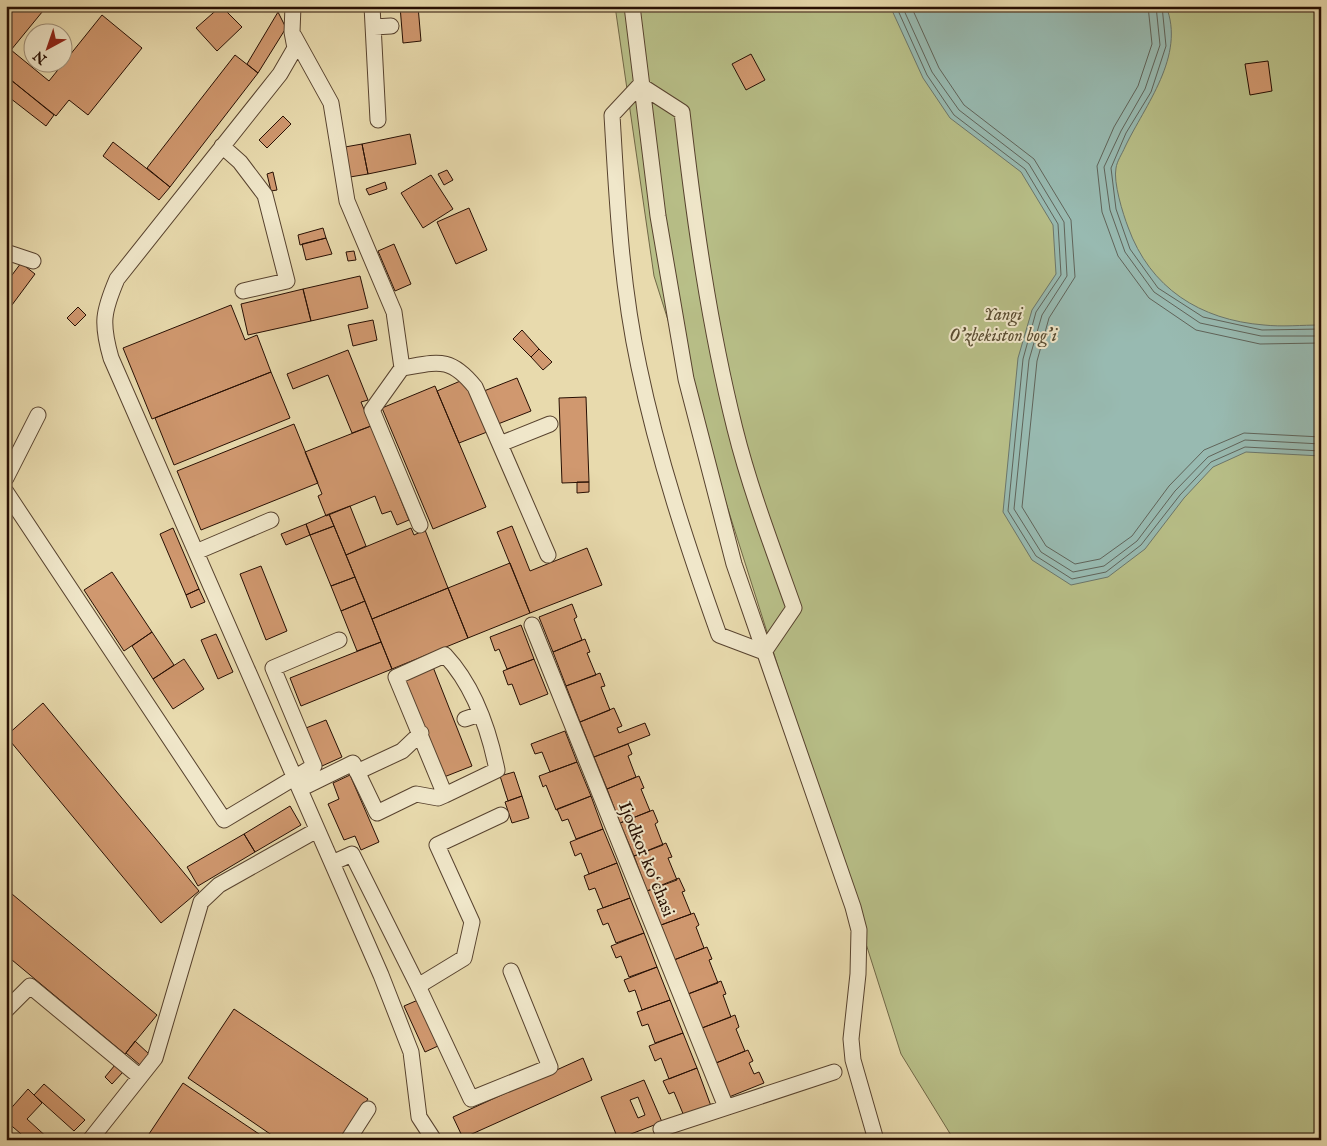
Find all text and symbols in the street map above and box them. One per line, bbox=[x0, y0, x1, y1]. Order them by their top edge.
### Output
north arrow bbox=[22, 22, 72, 72]
text: N bbox=[30, 46, 51, 69]
park label: Yangi O'zbekiston bog'i bbox=[949, 304, 1059, 348]
street label: Ijodkor koʻchasi bbox=[612, 799, 679, 921]

